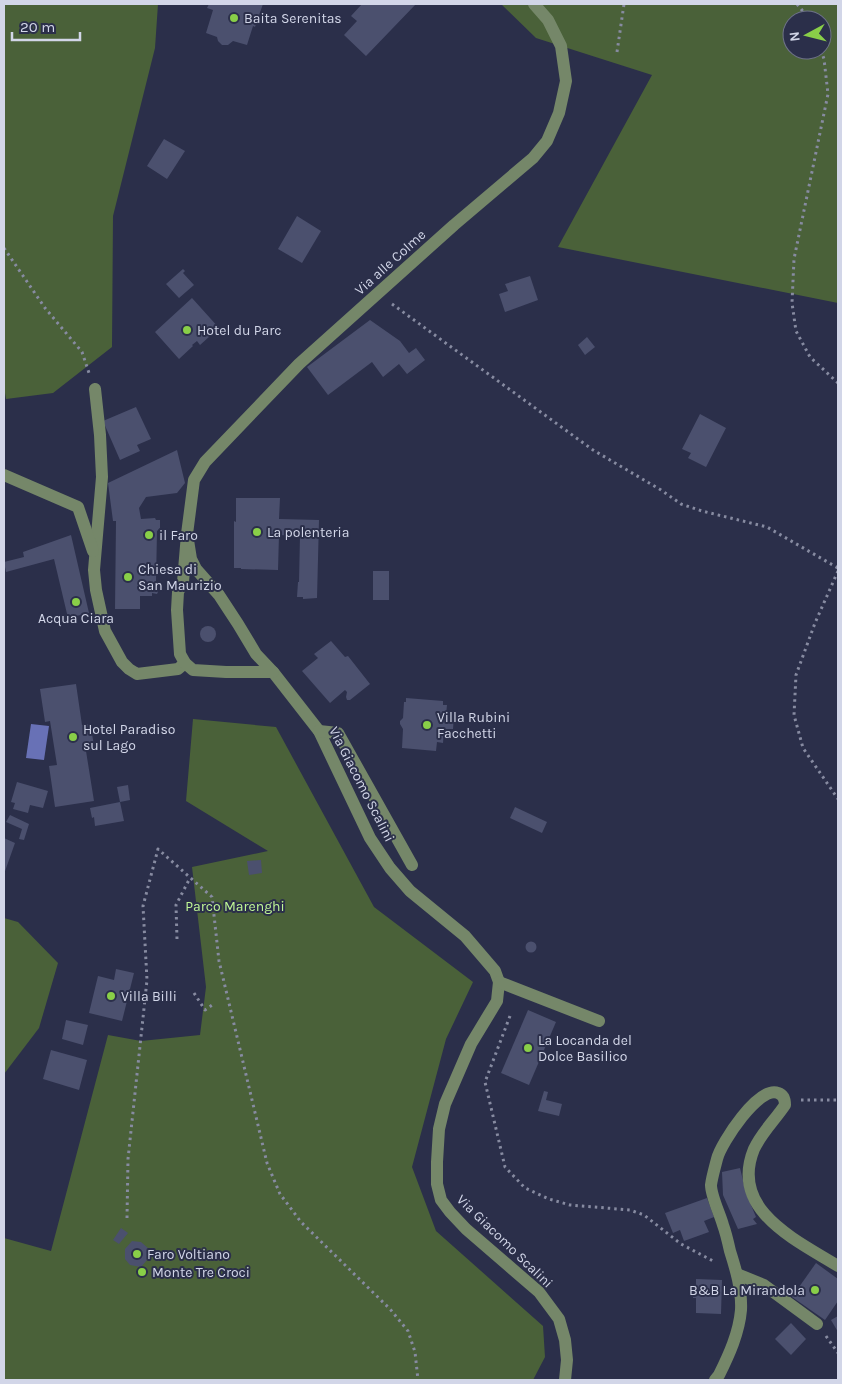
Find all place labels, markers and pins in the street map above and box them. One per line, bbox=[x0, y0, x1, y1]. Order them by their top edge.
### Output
place label: Baita Serenitas bbox=[244, 10, 342, 27]
marker: Baita Serenitas bbox=[228, 12, 240, 24]
place label: Hotel du Parc bbox=[197, 322, 282, 339]
marker: Hotel du Parc bbox=[181, 324, 193, 336]
place label: La polenteria bbox=[267, 524, 349, 541]
marker: La polenteria bbox=[251, 526, 263, 538]
place label: il Faro bbox=[159, 527, 198, 544]
marker: il Faro bbox=[143, 529, 155, 541]
place label: Chiesa di San Maurizio bbox=[138, 561, 222, 594]
marker: Chiesa di San Maurizio bbox=[122, 571, 134, 583]
marker: Acqua Ciara bbox=[70, 596, 82, 608]
place label: Acqua Ciara bbox=[38, 610, 114, 627]
place label: Villa Rubini Facchetti bbox=[437, 709, 510, 742]
marker: Villa Rubini Facchetti bbox=[421, 719, 433, 731]
place label: Hotel Paradiso sul Lago bbox=[83, 721, 175, 754]
marker: Hotel Paradiso sul Lago bbox=[67, 731, 79, 743]
place label: Villa Billi bbox=[121, 988, 177, 1005]
marker: Villa Billi bbox=[105, 990, 117, 1002]
place label: La Locanda del Dolce Basilico bbox=[538, 1032, 632, 1065]
marker: La Locanda del Dolce Basilico bbox=[522, 1042, 534, 1054]
place label: Faro Voltiano bbox=[147, 1246, 230, 1263]
marker: Faro Voltiano bbox=[131, 1248, 143, 1260]
place label: Monte Tre Croci bbox=[152, 1264, 250, 1281]
marker: Monte Tre Croci bbox=[136, 1266, 148, 1278]
place label: B&B La Mirandola bbox=[689, 1282, 805, 1299]
marker: B&B La Mirandola bbox=[809, 1284, 821, 1296]

